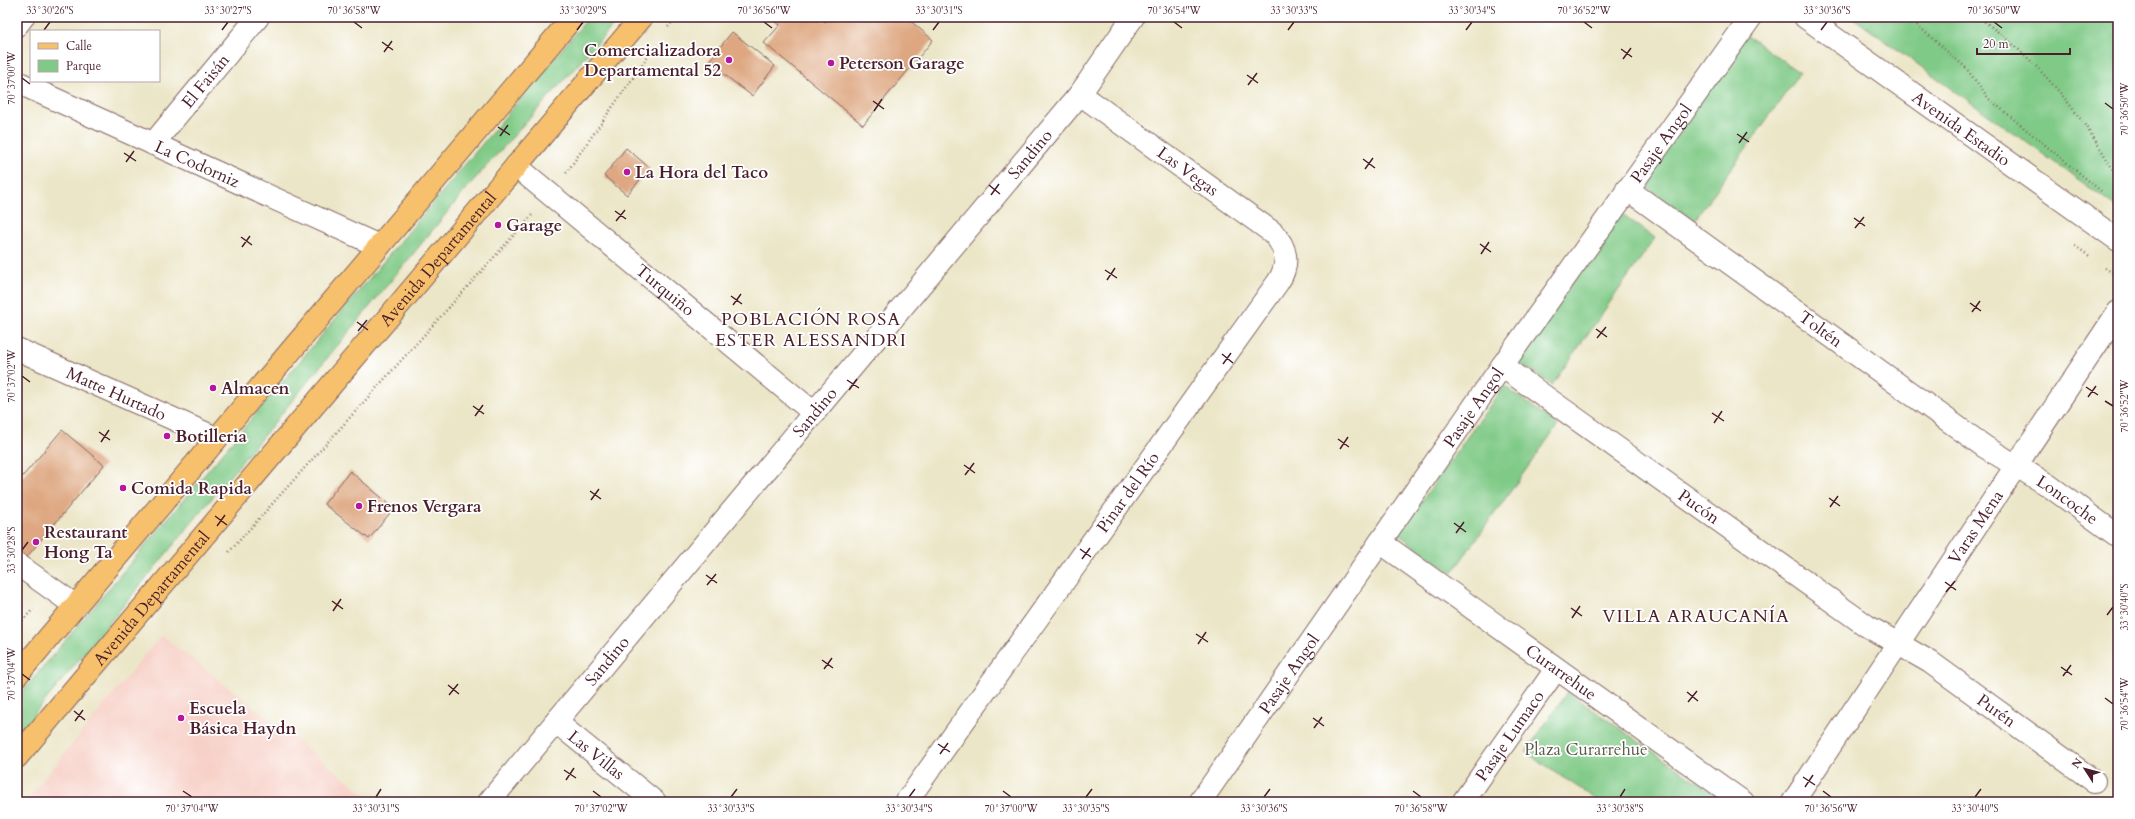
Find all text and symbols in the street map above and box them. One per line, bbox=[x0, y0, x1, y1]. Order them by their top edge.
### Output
text: 33°30'26"S bbox=[26, 4, 74, 18]
text: 33°30'27"S bbox=[204, 4, 252, 18]
text: 70°36'58"W bbox=[327, 4, 382, 18]
text: 33°30'29"S bbox=[559, 4, 607, 18]
text: 70°36'56"W bbox=[737, 4, 792, 18]
text: 33°30'31"S bbox=[915, 4, 963, 18]
text: 70°36'54"W bbox=[1147, 4, 1202, 18]
text: 33°30'33"S bbox=[1270, 4, 1318, 18]
text: 33°30'34"S bbox=[1448, 4, 1496, 18]
text: 70°36'52"W bbox=[1557, 4, 1612, 18]
text: 33°30'36"S bbox=[1803, 4, 1851, 18]
text: 70°36'50"W bbox=[1967, 4, 2022, 18]
legend bbox=[30, 30, 160, 82]
scale bar bbox=[1977, 30, 2070, 56]
text: 20 m bbox=[1983, 36, 2010, 52]
text: Calle bbox=[66, 38, 92, 54]
place label: Comercializadora Departamental 52 bbox=[584, 39, 722, 82]
street label: El Faisán bbox=[176, 49, 235, 113]
text: 70°37'00"W bbox=[5, 50, 19, 105]
place label: Peterson Garage bbox=[839, 52, 965, 75]
marker: Comercializadora Departamental 52 bbox=[724, 55, 734, 65]
text: Parque bbox=[66, 58, 101, 74]
marker: Peterson Garage bbox=[826, 58, 836, 68]
text: 70°36'50"W bbox=[2118, 81, 2132, 136]
street label: Avenida Estadio bbox=[1907, 86, 2015, 172]
street label: Pasaje Angol bbox=[1625, 99, 1698, 188]
street label: Sandino bbox=[1003, 125, 1058, 184]
street label: La Codorniz bbox=[151, 135, 244, 194]
street label: Las Vegas bbox=[1152, 141, 1223, 202]
place label: La Hora del Taco bbox=[635, 161, 768, 184]
marker: La Hora del Taco bbox=[622, 167, 632, 177]
street label: Avenida Departamental bbox=[375, 186, 502, 331]
place label: Garage bbox=[506, 214, 562, 237]
marker: Garage bbox=[493, 220, 503, 230]
street label: Turquiño bbox=[631, 259, 699, 321]
street label: Toltén bbox=[1794, 306, 1847, 353]
district label: POBLACIÓN ROSA ESTER ALESSANDRI bbox=[715, 307, 907, 353]
text: 70°37'02"W bbox=[5, 348, 19, 403]
street label: Matte Hurtado bbox=[63, 362, 170, 426]
street label: Pasaje Angol bbox=[1438, 363, 1510, 452]
place label: Almacen bbox=[221, 377, 290, 400]
text: 70°36'52"W bbox=[2118, 378, 2132, 433]
marker: Almacen bbox=[208, 383, 218, 393]
street label: Sandino bbox=[787, 383, 842, 442]
place label: Botilleria bbox=[175, 425, 248, 448]
marker: Botilleria bbox=[162, 431, 172, 441]
street label: Pinar del Río bbox=[1091, 447, 1165, 537]
street label: Loncoche bbox=[2032, 470, 2103, 530]
place label: Comida Rapida bbox=[131, 477, 253, 500]
marker: Comida Rapida bbox=[118, 483, 128, 493]
street label: Pucón bbox=[1673, 484, 1725, 530]
street label: Varas Mena bbox=[1943, 485, 2009, 569]
place label: Frenos Vergara bbox=[367, 495, 482, 518]
marker: Frenos Vergara bbox=[354, 501, 364, 511]
place label: Restaurant Hong Ta bbox=[44, 521, 127, 564]
text: 33°30'28"S bbox=[5, 526, 19, 574]
street label: Avenida Departamental bbox=[88, 526, 216, 671]
marker: Restaurant Hong Ta bbox=[31, 537, 41, 547]
text: 33°30'40"S bbox=[2118, 583, 2132, 631]
district label: VILLA ARAUCANÍA bbox=[1602, 604, 1790, 629]
street label: Pasaje Angol bbox=[1253, 629, 1325, 719]
street label: Sandino bbox=[580, 631, 635, 691]
street label: Curarrehue bbox=[1521, 639, 1601, 706]
text: 70°37'04"W bbox=[5, 646, 19, 701]
text: 70°36'54"W bbox=[2118, 676, 2132, 731]
street label: Pasaje Lumaco bbox=[1470, 686, 1550, 786]
street label: Purén bbox=[1972, 689, 2021, 733]
place label: Escuela Básica Haydn bbox=[189, 697, 296, 740]
marker: Escuela Básica Haydn bbox=[176, 713, 186, 723]
street label: Las Villas bbox=[563, 725, 630, 785]
park label: Plaza Curarrehue bbox=[1524, 738, 1648, 761]
north arrow bbox=[2065, 749, 2105, 789]
text: N bbox=[2068, 755, 2086, 772]
text: 70°37'04"W bbox=[165, 802, 220, 816]
text: 33°30'31"S bbox=[352, 802, 400, 816]
text: 70°37'02"W bbox=[574, 802, 629, 816]
text: 33°30'33"S bbox=[707, 802, 755, 816]
text: 33°30'34"S bbox=[885, 802, 933, 816]
text: 70°37'00"W bbox=[984, 802, 1039, 816]
text: 33°30'35"S bbox=[1062, 802, 1110, 816]
text: 33°30'36"S bbox=[1240, 802, 1288, 816]
text: 70°36'58"W bbox=[1394, 802, 1449, 816]
text: 33°30'38"S bbox=[1596, 802, 1644, 816]
text: 70°36'56"W bbox=[1804, 802, 1859, 816]
text: 33°30'40"S bbox=[1951, 802, 1999, 816]

